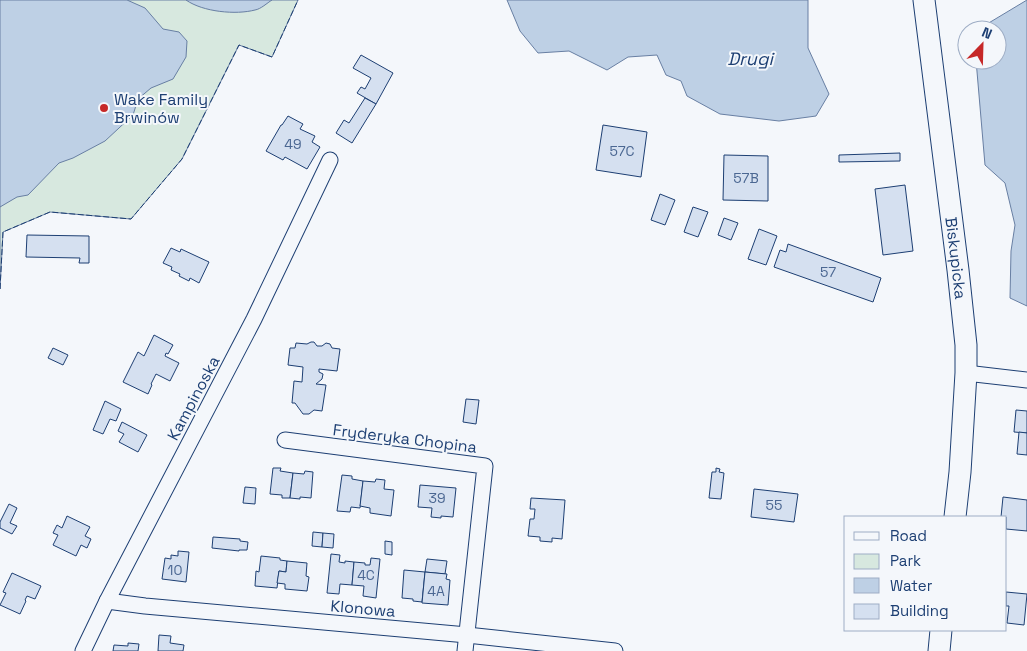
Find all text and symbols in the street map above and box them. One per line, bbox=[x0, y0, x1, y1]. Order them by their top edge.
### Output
north arrow bbox=[957, 20, 1007, 70]
text: N bbox=[979, 23, 995, 43]
water label: Drugi bbox=[727, 47, 775, 70]
place label: Wake Family Brwinów bbox=[114, 89, 208, 128]
marker: Wake Family Brwinów bbox=[98, 102, 110, 114]
house number: 49 bbox=[284, 135, 302, 153]
house number: 57C bbox=[609, 142, 635, 160]
house number: 57B bbox=[733, 169, 759, 187]
street label: Biskupicka bbox=[940, 216, 971, 300]
house number: 57 bbox=[820, 263, 836, 281]
street label: Kampinoska bbox=[162, 352, 224, 444]
street label: Fryderyka Chopina bbox=[332, 419, 478, 458]
house number: 39 bbox=[428, 489, 446, 507]
house number: 55 bbox=[766, 496, 782, 514]
legend bbox=[844, 516, 1007, 631]
text: Road bbox=[890, 526, 927, 545]
text: Park bbox=[890, 551, 921, 570]
house number: 10 bbox=[168, 561, 182, 579]
house number: 4C bbox=[357, 566, 375, 584]
text: Water bbox=[890, 576, 933, 595]
house number: 4A bbox=[427, 582, 445, 600]
street label: Klonowa bbox=[330, 595, 396, 622]
text: Building bbox=[890, 601, 949, 620]

